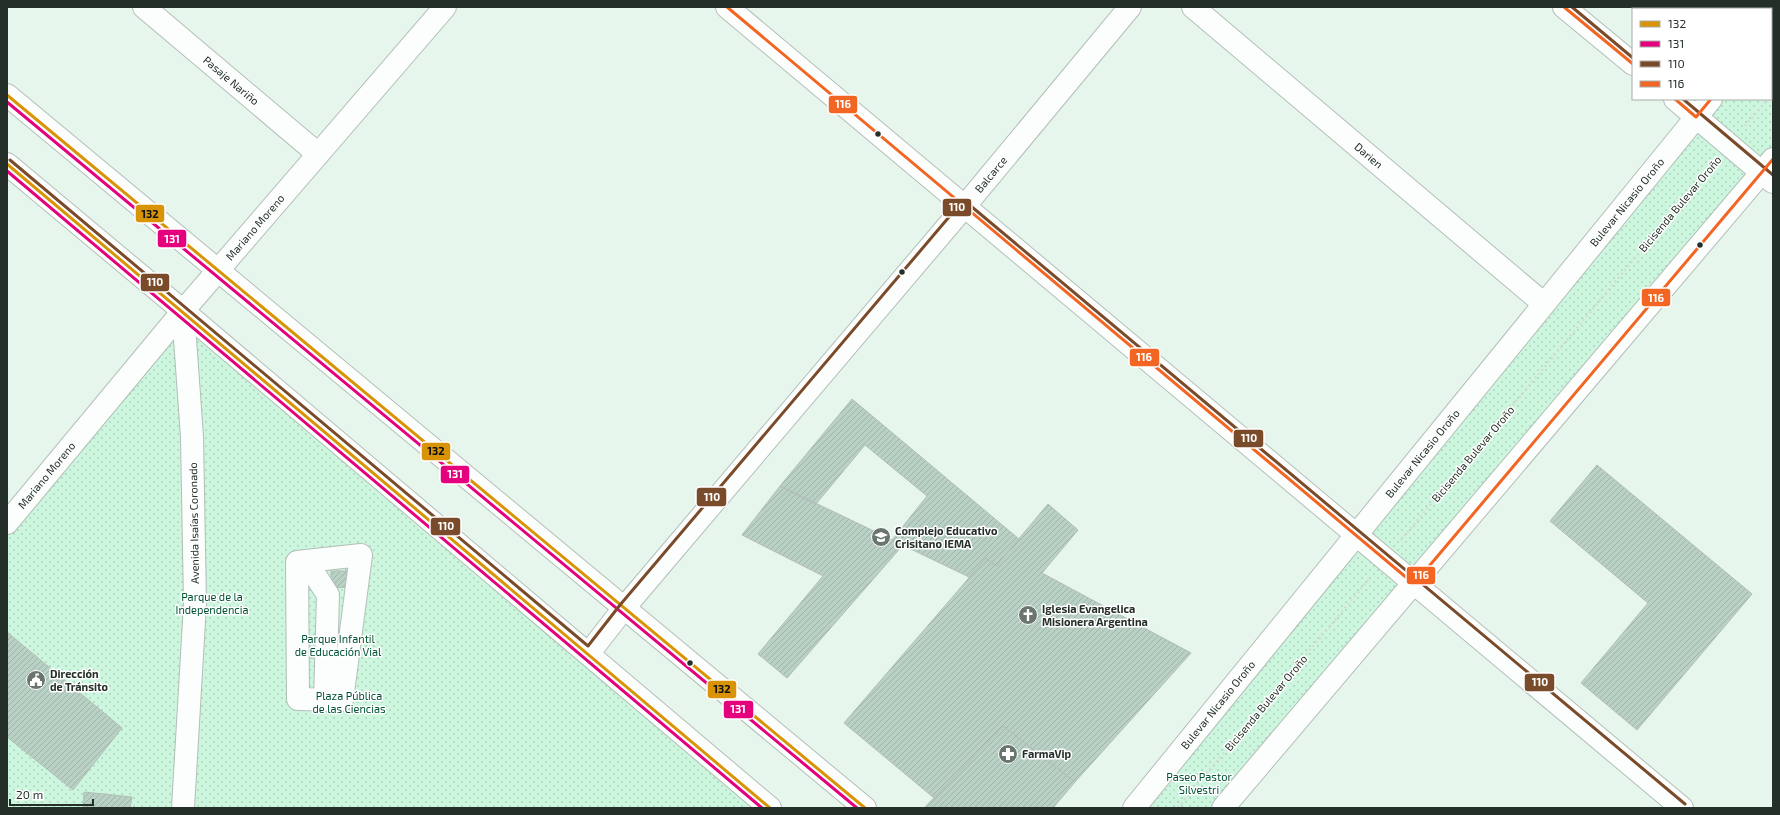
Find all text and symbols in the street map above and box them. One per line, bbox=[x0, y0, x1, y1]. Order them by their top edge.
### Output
legend bbox=[1632, 8, 1772, 100]
text: 132 bbox=[1668, 16, 1686, 30]
text: 131 bbox=[1668, 36, 1684, 50]
street label: Pasaje Nariño bbox=[201, 53, 262, 107]
text: 110 bbox=[1668, 56, 1685, 70]
text: 116 bbox=[1668, 76, 1685, 90]
line badge: 116 bbox=[828, 95, 858, 114]
text: 116 bbox=[835, 97, 852, 110]
unlabelled marker bbox=[873, 129, 883, 139]
street label: Darien bbox=[1352, 140, 1386, 171]
street label: Balcarce bbox=[972, 153, 1009, 195]
street label: Bicisenda Bulevar Oroño bbox=[1636, 153, 1724, 254]
street label: Bulevar Nicasio Oroño bbox=[1587, 155, 1666, 249]
street label: Mariano Moreno bbox=[223, 191, 287, 263]
line badge: 110 bbox=[942, 198, 972, 217]
text: 110 bbox=[949, 200, 965, 213]
line badge: 132 bbox=[135, 204, 165, 223]
text: 132 bbox=[141, 207, 159, 220]
line badge: 131 bbox=[157, 229, 187, 248]
text: 131 bbox=[164, 232, 180, 245]
unlabelled marker bbox=[1695, 240, 1705, 250]
unlabelled marker bbox=[897, 267, 907, 277]
line badge: 110 bbox=[140, 273, 170, 292]
text: 110 bbox=[147, 275, 163, 288]
line badge: 116 bbox=[1641, 288, 1671, 307]
text: 116 bbox=[1648, 291, 1665, 304]
line badge: 116 bbox=[1129, 348, 1160, 367]
text: 116 bbox=[1136, 350, 1153, 363]
street label: Bicisenda Bulevar Oroño bbox=[1429, 403, 1517, 504]
street label: Bulevar Nicasio Oroño bbox=[1382, 406, 1462, 500]
line badge: 110 bbox=[1233, 429, 1264, 448]
text: 110 bbox=[1241, 431, 1257, 444]
street label: Mariano Moreno bbox=[15, 439, 78, 511]
line badge: 132 bbox=[421, 442, 451, 461]
text: 132 bbox=[427, 444, 445, 457]
street label: Avenida Isaías Coronado bbox=[186, 462, 201, 584]
line badge: 131 bbox=[440, 465, 470, 484]
text: 131 bbox=[447, 467, 463, 480]
line badge: 110 bbox=[696, 487, 727, 507]
text: 110 bbox=[704, 490, 720, 503]
line badge: 110 bbox=[430, 517, 461, 536]
text: 110 bbox=[438, 519, 454, 532]
place label: Complejo Educativo Crisitano IEMA bbox=[895, 524, 998, 550]
school or university icon: Complejo Educativo Crisitano IEMA bbox=[870, 526, 892, 548]
line badge: 116 bbox=[1406, 566, 1436, 585]
text: 116 bbox=[1413, 568, 1430, 581]
park label: Parque de la Independencia bbox=[176, 590, 248, 616]
place label: Iglesia Evangelica Misionera Argentina bbox=[1042, 602, 1148, 628]
church icon: Iglesia Evangelica Misionera Argentina bbox=[1017, 604, 1039, 626]
park label: Parque Infantil de Educación Vial bbox=[295, 632, 382, 658]
street label: Bicisenda Bulevar Oroño bbox=[1222, 652, 1310, 753]
unlabelled marker bbox=[685, 658, 695, 668]
street label: Bulevar Nicasio Oroño bbox=[1178, 658, 1257, 751]
place label: Dirección de Tránsito bbox=[50, 667, 109, 693]
public building icon: Dirección de Tránsito bbox=[25, 669, 47, 691]
line badge: 110 bbox=[1524, 673, 1555, 692]
text: 110 bbox=[1532, 675, 1548, 688]
line badge: 132 bbox=[707, 680, 737, 699]
text: 132 bbox=[713, 682, 731, 695]
park label: Plaza Pública de las Ciencias bbox=[312, 689, 386, 715]
line badge: 131 bbox=[723, 700, 754, 719]
text: 131 bbox=[730, 702, 746, 715]
pharmacy icon: FarmaVip bbox=[997, 743, 1019, 765]
place label: FarmaVip bbox=[1022, 747, 1072, 760]
park label: Paseo Pastor Silvestri bbox=[1166, 770, 1232, 796]
scale bar bbox=[10, 781, 93, 807]
text: 20 m bbox=[16, 787, 43, 801]

